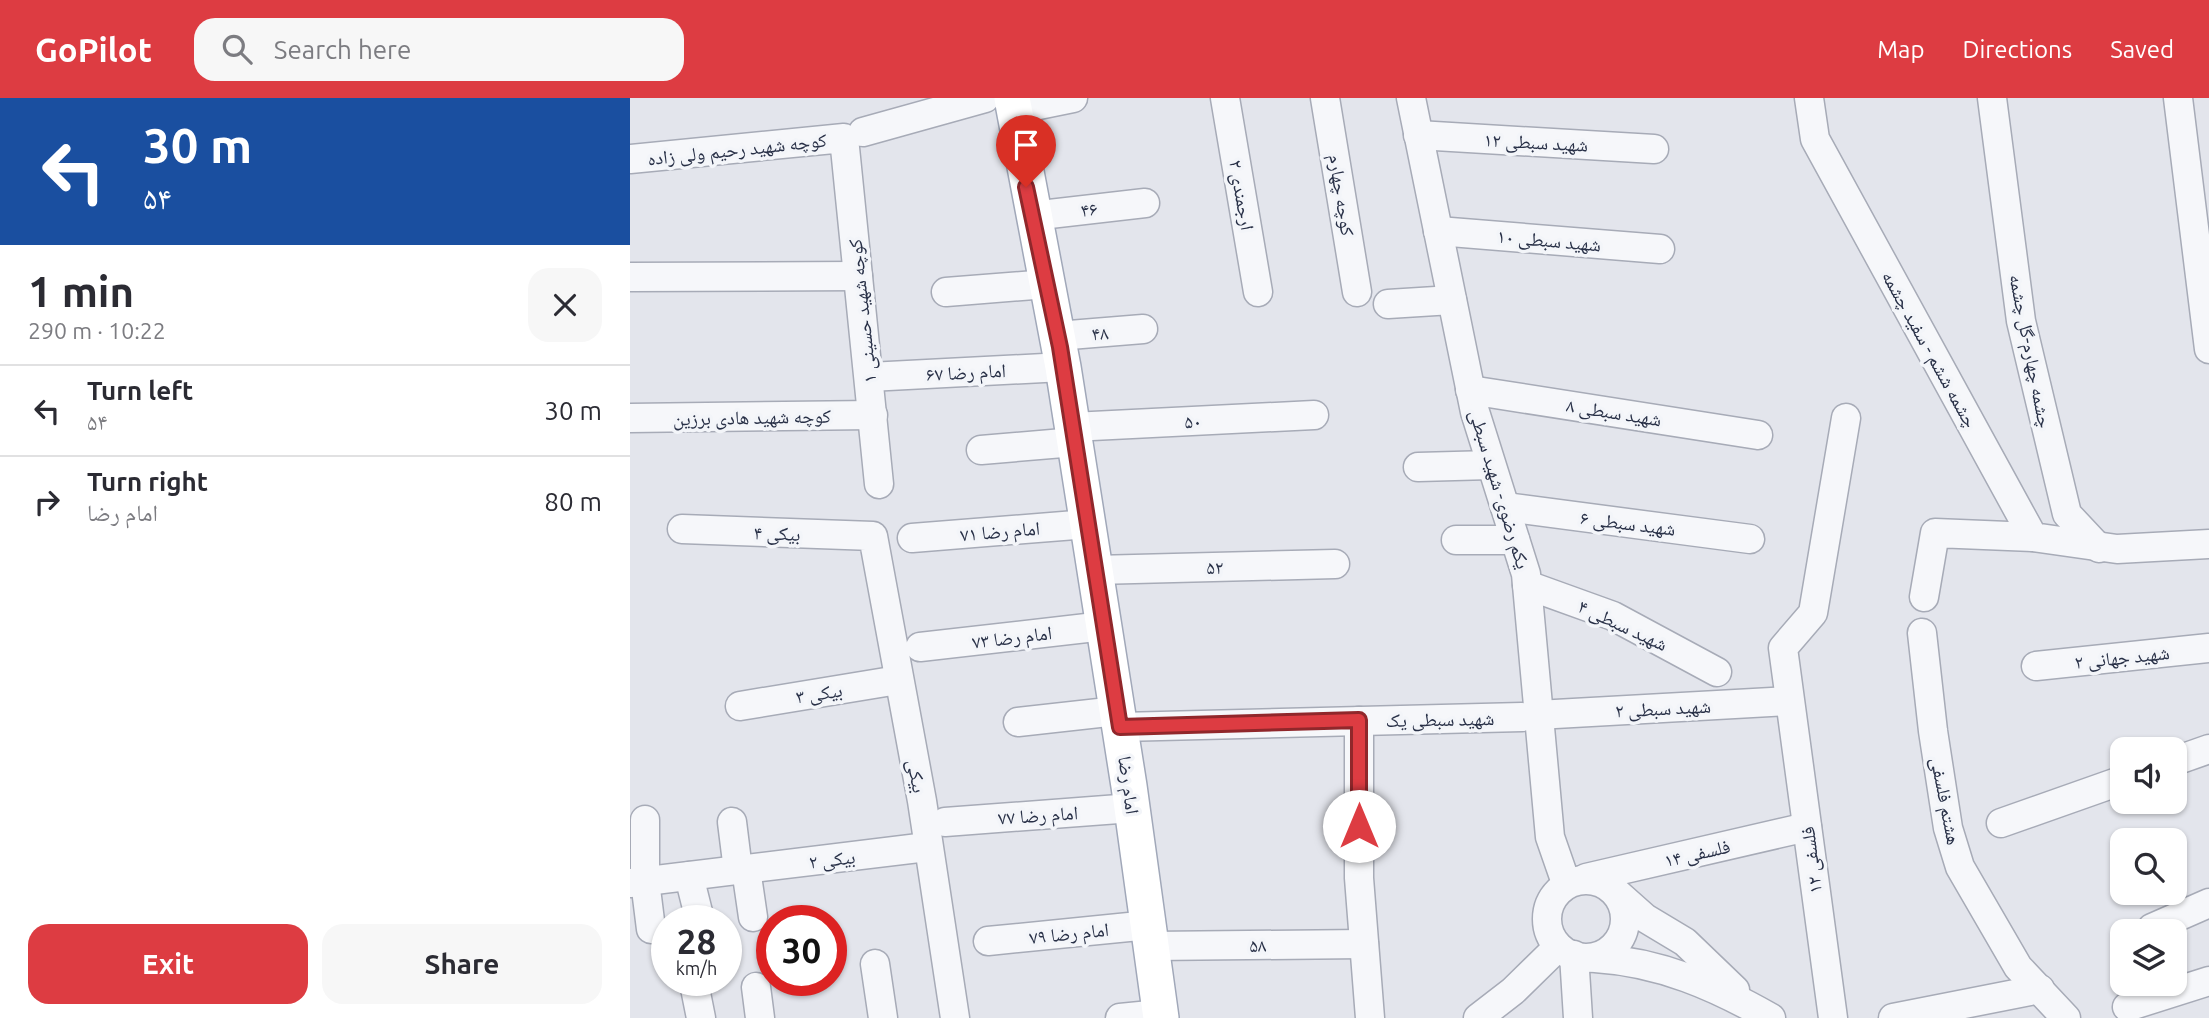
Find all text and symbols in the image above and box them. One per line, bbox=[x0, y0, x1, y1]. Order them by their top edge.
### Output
search box bbox=[194, 18, 684, 81]
icon: search bbox=[218, 30, 256, 68]
text: GoPilot bbox=[35, 31, 152, 68]
text: Search here bbox=[274, 35, 411, 64]
text: Map bbox=[1877, 36, 1924, 63]
text: Directions bbox=[1962, 36, 2072, 63]
text: Saved bbox=[2110, 36, 2174, 63]
pin bbox=[996, 115, 1056, 187]
text: 30 m bbox=[143, 117, 252, 172]
icon: left bbox=[28, 126, 119, 217]
icon: arrive bbox=[1007, 126, 1045, 164]
street label: ۱۲ شهید سبطی bbox=[1483, 128, 1589, 157]
street label: کوچه شهید رحیم ولی زاده bbox=[646, 129, 828, 171]
street label: کوچه چهارم bbox=[1322, 153, 1359, 238]
street label: ۲ ارجمندی bbox=[1224, 158, 1259, 232]
text: ۵۴ bbox=[143, 179, 172, 215]
street label: ۴۶ bbox=[1079, 197, 1099, 221]
street label: ۱۰ شهید سبطی bbox=[1496, 224, 1602, 257]
street label: کوچه شهید حسینی ۱ bbox=[843, 238, 881, 384]
street label: چشمه ششم - سفید چشمه bbox=[1876, 267, 1982, 432]
text: 1 min bbox=[28, 268, 134, 315]
button: close bbox=[528, 268, 602, 342]
street label: چشمه چهارم-گل چشمه bbox=[2002, 272, 2057, 430]
text: 290 m · 10:22 bbox=[28, 318, 166, 343]
street label: ۴۸ bbox=[1091, 321, 1110, 345]
street label: امام رضا ۶۷ bbox=[925, 359, 1007, 388]
text: Turn left bbox=[87, 376, 193, 405]
icon: left bbox=[28, 392, 66, 430]
street label: ۸ شهید سبطی bbox=[1565, 394, 1663, 431]
text: 30 m bbox=[544, 396, 602, 425]
street label: کوچه شهید هادی برزین bbox=[673, 405, 831, 430]
street label: یکم رضوی- شهید سبطی bbox=[1463, 407, 1535, 572]
text: ۵۴ bbox=[87, 409, 108, 434]
street label: ۵۰ bbox=[1184, 410, 1202, 432]
text: Turn right bbox=[87, 467, 208, 496]
icon: right bbox=[28, 483, 66, 521]
text: 80 m bbox=[544, 487, 602, 516]
text: امام رضا bbox=[87, 500, 158, 525]
street label: ۶ شهید سبطی bbox=[1579, 506, 1677, 541]
street label: امام رضا ۷۱ bbox=[959, 517, 1041, 548]
street label: ۴ بیکی bbox=[753, 521, 801, 546]
street label: ۵۲ bbox=[1206, 556, 1224, 578]
street label: ۴ شهید سبطی bbox=[1574, 595, 1671, 656]
street label: امام رضا ۷۳ bbox=[971, 621, 1053, 656]
street label: ۲ شهید جهانی bbox=[2073, 641, 2171, 674]
street label: ۳ بیکی bbox=[794, 678, 844, 709]
street label: ۲ شهید سبطی bbox=[1615, 695, 1712, 722]
street label: شهید سبطی یک bbox=[1386, 707, 1495, 732]
map controls bbox=[2110, 737, 2187, 996]
button: sound bbox=[2110, 737, 2187, 814]
street label: امام رضا bbox=[1111, 754, 1144, 816]
street label: هشتم فلسفی bbox=[1925, 755, 1965, 847]
street label: بیکی bbox=[902, 757, 931, 795]
position arrow bbox=[1322, 789, 1396, 863]
street label: امام رضا ۷۷ bbox=[997, 801, 1079, 832]
street label: ۱۲ فلسفی bbox=[1796, 825, 1827, 895]
button: search bbox=[2110, 828, 2187, 905]
street label: ۱۴ فلسفی bbox=[1662, 835, 1732, 872]
street label: ۲ بیکی bbox=[807, 845, 857, 874]
speed limit sign: 30 bbox=[756, 905, 847, 996]
street label: امام رضا ۷۹ bbox=[1028, 918, 1110, 951]
button: layers bbox=[2110, 919, 2187, 996]
text: 28 bbox=[677, 921, 716, 961]
button: Exit bbox=[28, 924, 308, 1004]
button: Share bbox=[322, 924, 602, 1004]
street label: ۵۸ bbox=[1249, 934, 1267, 956]
text: km/h bbox=[676, 958, 717, 978]

